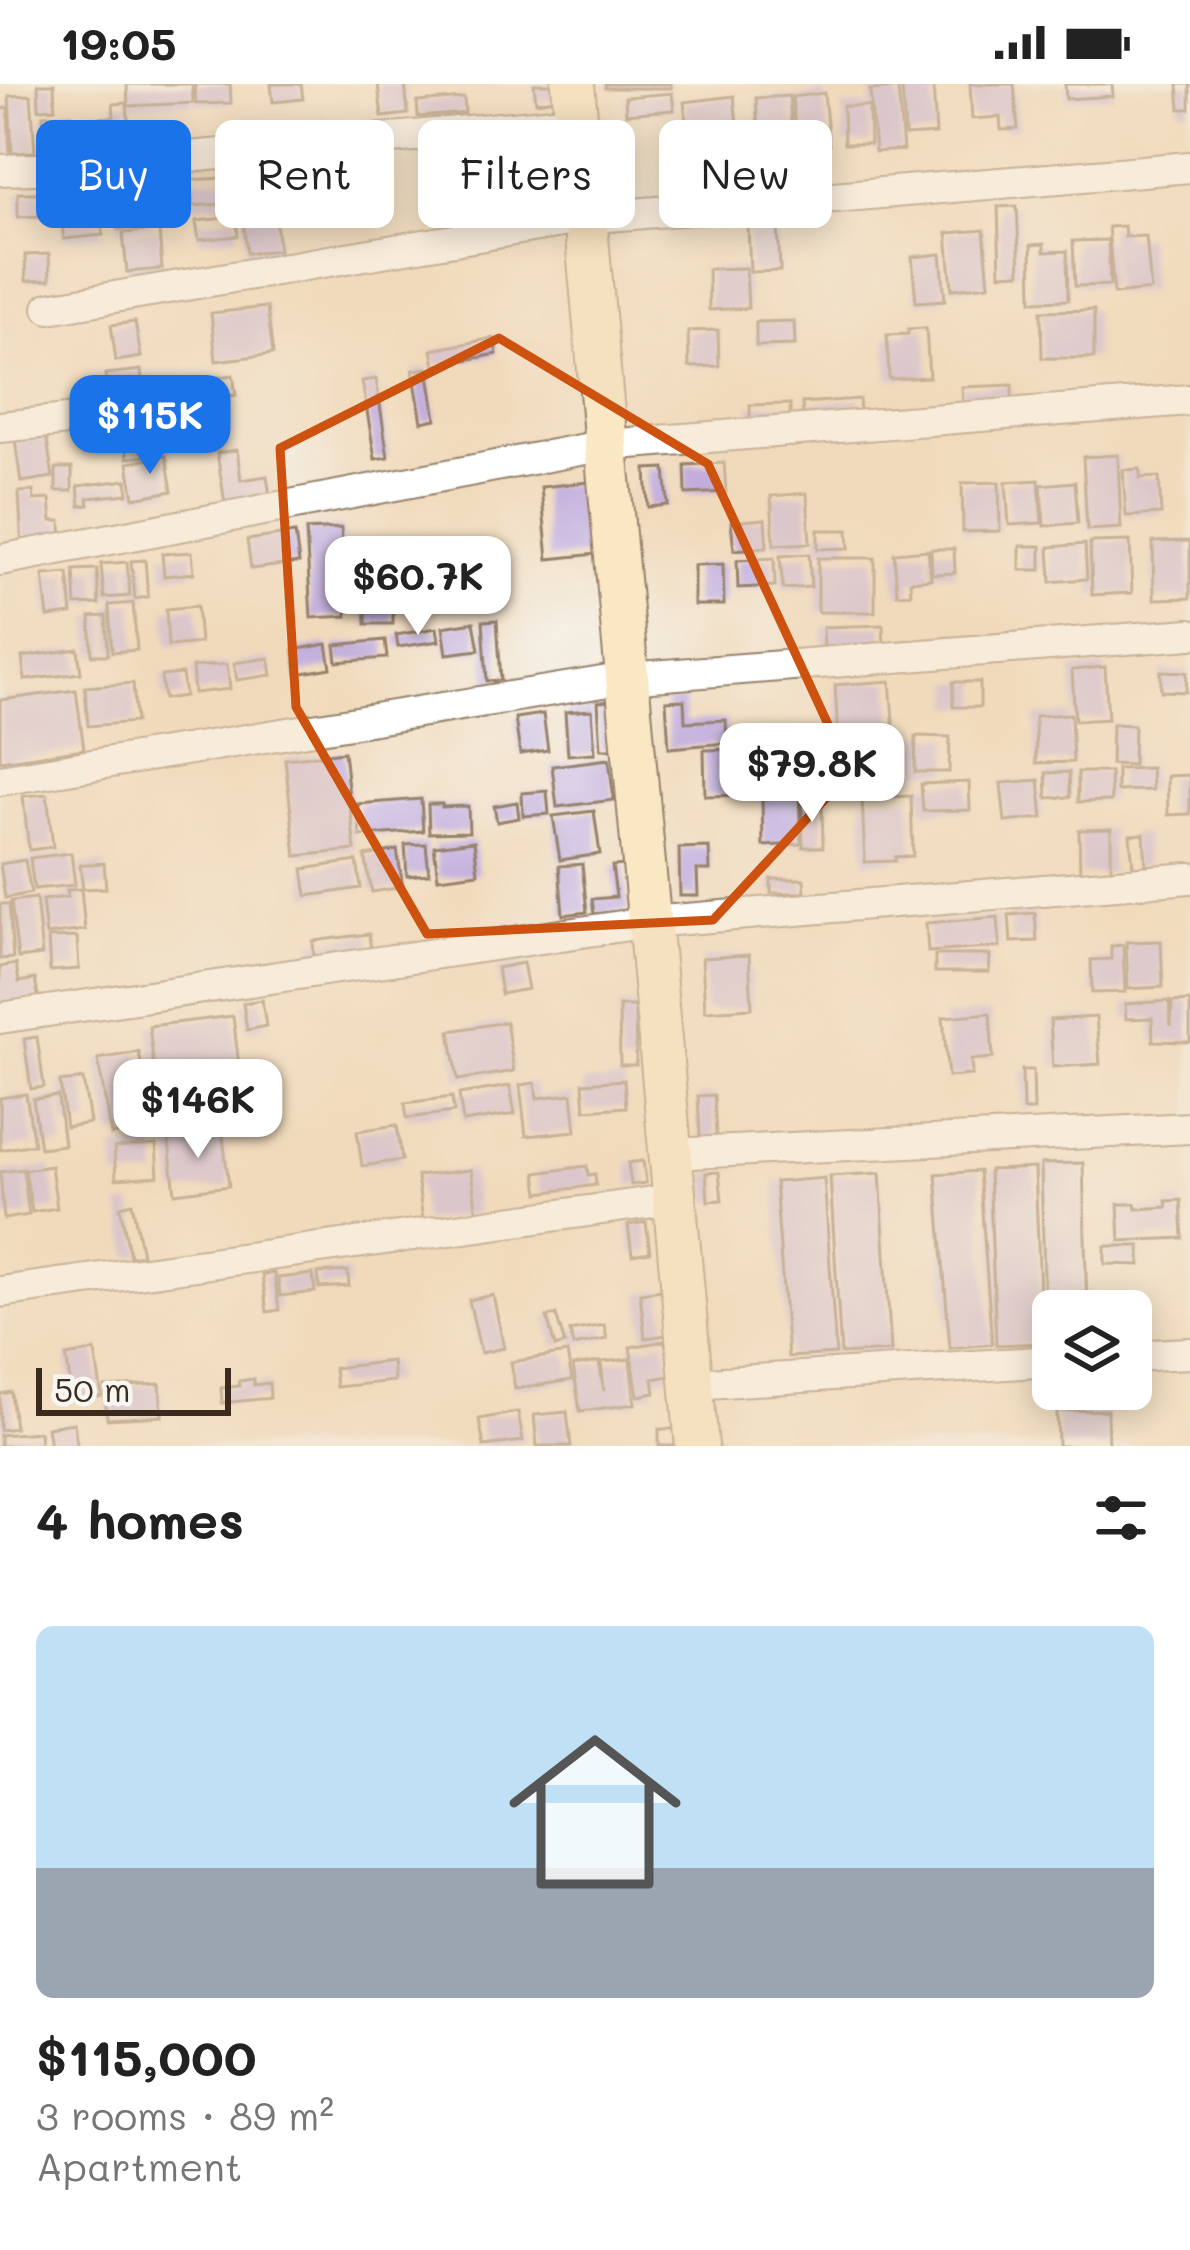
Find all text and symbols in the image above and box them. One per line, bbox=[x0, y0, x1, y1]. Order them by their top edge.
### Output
text: 19:05 bbox=[60, 13, 176, 71]
chip: Buy bbox=[36, 120, 191, 228]
chip: Rent bbox=[215, 120, 394, 228]
chip: Filters bbox=[418, 120, 635, 228]
chip: New bbox=[659, 120, 832, 228]
pin: $115K bbox=[66, 375, 234, 477]
text: $115K bbox=[96, 388, 204, 439]
pin: $60.7K bbox=[320, 536, 516, 638]
text: $60.7K bbox=[352, 549, 484, 600]
pin: $79.8K bbox=[714, 723, 910, 825]
text: $79.8K bbox=[746, 736, 878, 787]
pin: $146K bbox=[114, 1059, 282, 1161]
text: $146K bbox=[140, 1072, 256, 1123]
map controls bbox=[1032, 1290, 1152, 1410]
button: layers bbox=[1032, 1290, 1152, 1410]
scale bar bbox=[36, 1362, 231, 1415]
text: 50 m bbox=[54, 1367, 130, 1410]
text: 4 homes bbox=[36, 1485, 244, 1552]
icon: filters bbox=[1088, 1485, 1154, 1551]
icon: home bbox=[487, 1704, 703, 1920]
text: $115,000 bbox=[36, 2022, 257, 2089]
text: 3 rooms · 89 m² bbox=[36, 2089, 334, 2140]
text: Apartment bbox=[36, 2140, 242, 2191]

